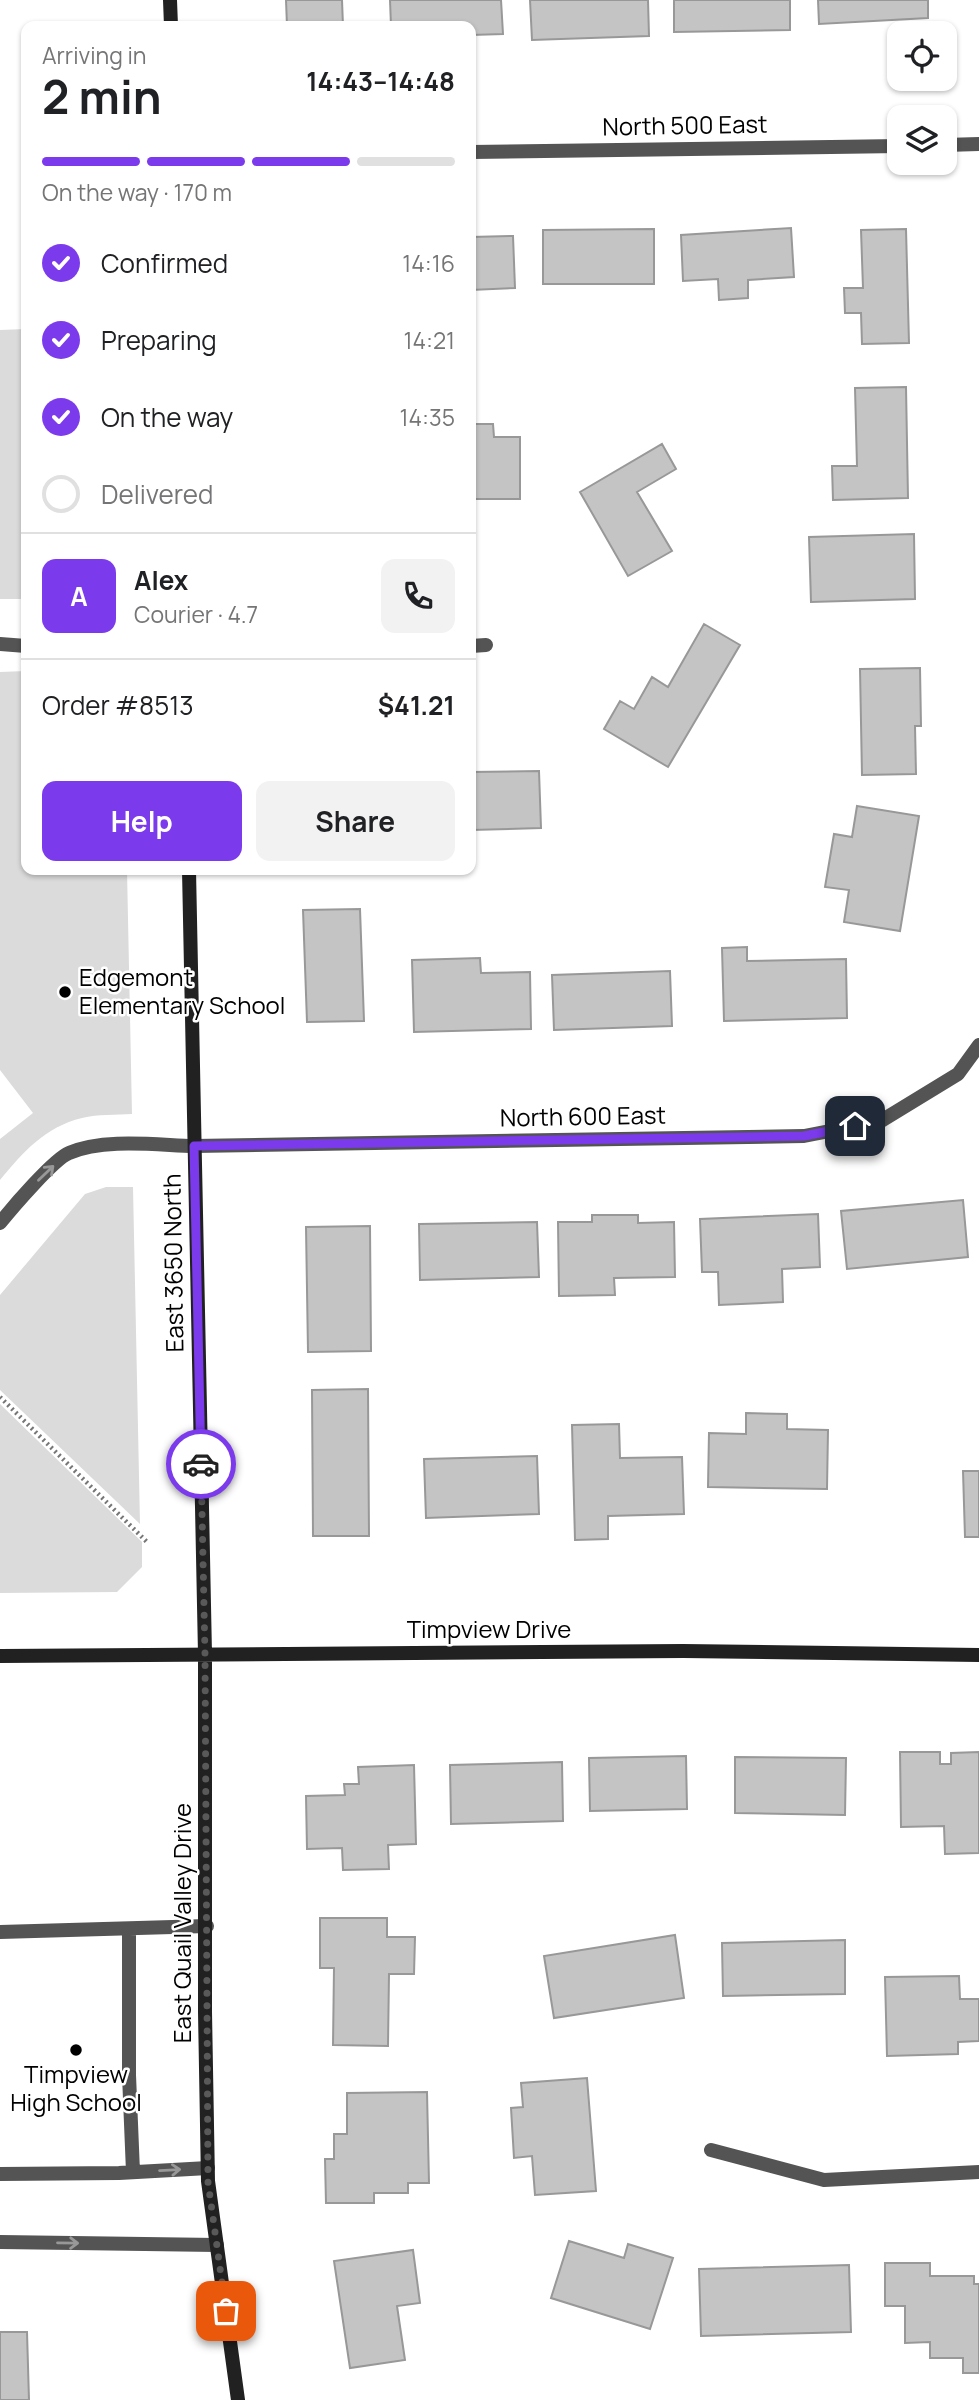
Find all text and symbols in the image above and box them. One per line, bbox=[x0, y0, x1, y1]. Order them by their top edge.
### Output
map controls bbox=[887, 21, 957, 175]
button: locate bbox=[887, 21, 957, 91]
text: Arriving in bbox=[42, 39, 147, 71]
text: 14:43–14:48 bbox=[306, 63, 455, 99]
text: 2 min bbox=[42, 65, 162, 128]
button: layers bbox=[887, 105, 957, 175]
street label: North 500 East bbox=[602, 107, 768, 142]
text: On the way · 170 m bbox=[42, 176, 232, 208]
icon: check bbox=[42, 244, 80, 282]
text: Confirmed bbox=[101, 245, 228, 281]
text: 14:16 bbox=[402, 247, 455, 279]
icon: check bbox=[42, 321, 80, 359]
text: Preparing bbox=[101, 322, 217, 358]
text: 14:21 bbox=[404, 324, 455, 356]
icon: check bbox=[42, 398, 80, 436]
text: On the way bbox=[101, 399, 233, 435]
text: 14:35 bbox=[400, 401, 455, 433]
text: Delivered bbox=[101, 476, 213, 512]
button: phone bbox=[381, 559, 455, 633]
text: Alex bbox=[134, 562, 188, 598]
text: A bbox=[70, 578, 88, 614]
text: Courier · 4.7 bbox=[134, 598, 258, 630]
text: Order #8513 bbox=[42, 687, 194, 723]
text: $41.21 bbox=[378, 687, 455, 723]
button: Help bbox=[42, 781, 242, 861]
button: Share bbox=[256, 781, 455, 861]
place label: Edgemont Elementary School bbox=[79, 960, 285, 1021]
marker: Edgemont Elementary School bbox=[57, 984, 73, 1000]
pin bbox=[825, 1096, 885, 1156]
street label: North 600 East bbox=[500, 1098, 666, 1133]
icon: home bbox=[836, 1107, 874, 1145]
one-way arrow bbox=[37, 1164, 54, 1181]
street label: East 3650 North bbox=[154, 1173, 191, 1353]
courier bbox=[166, 1429, 236, 1499]
icon: car bbox=[182, 1445, 220, 1483]
street label: Timpview Drive bbox=[407, 1612, 571, 1645]
street label: East Quail Valley Drive bbox=[165, 1803, 198, 2043]
marker: Timpview High School bbox=[68, 2042, 84, 2058]
place label: Timpview High School bbox=[10, 2057, 142, 2118]
one-way arrow bbox=[159, 2163, 182, 2176]
one-way arrow bbox=[56, 2237, 79, 2250]
pin bbox=[196, 2281, 256, 2341]
icon: bag bbox=[207, 2292, 245, 2330]

